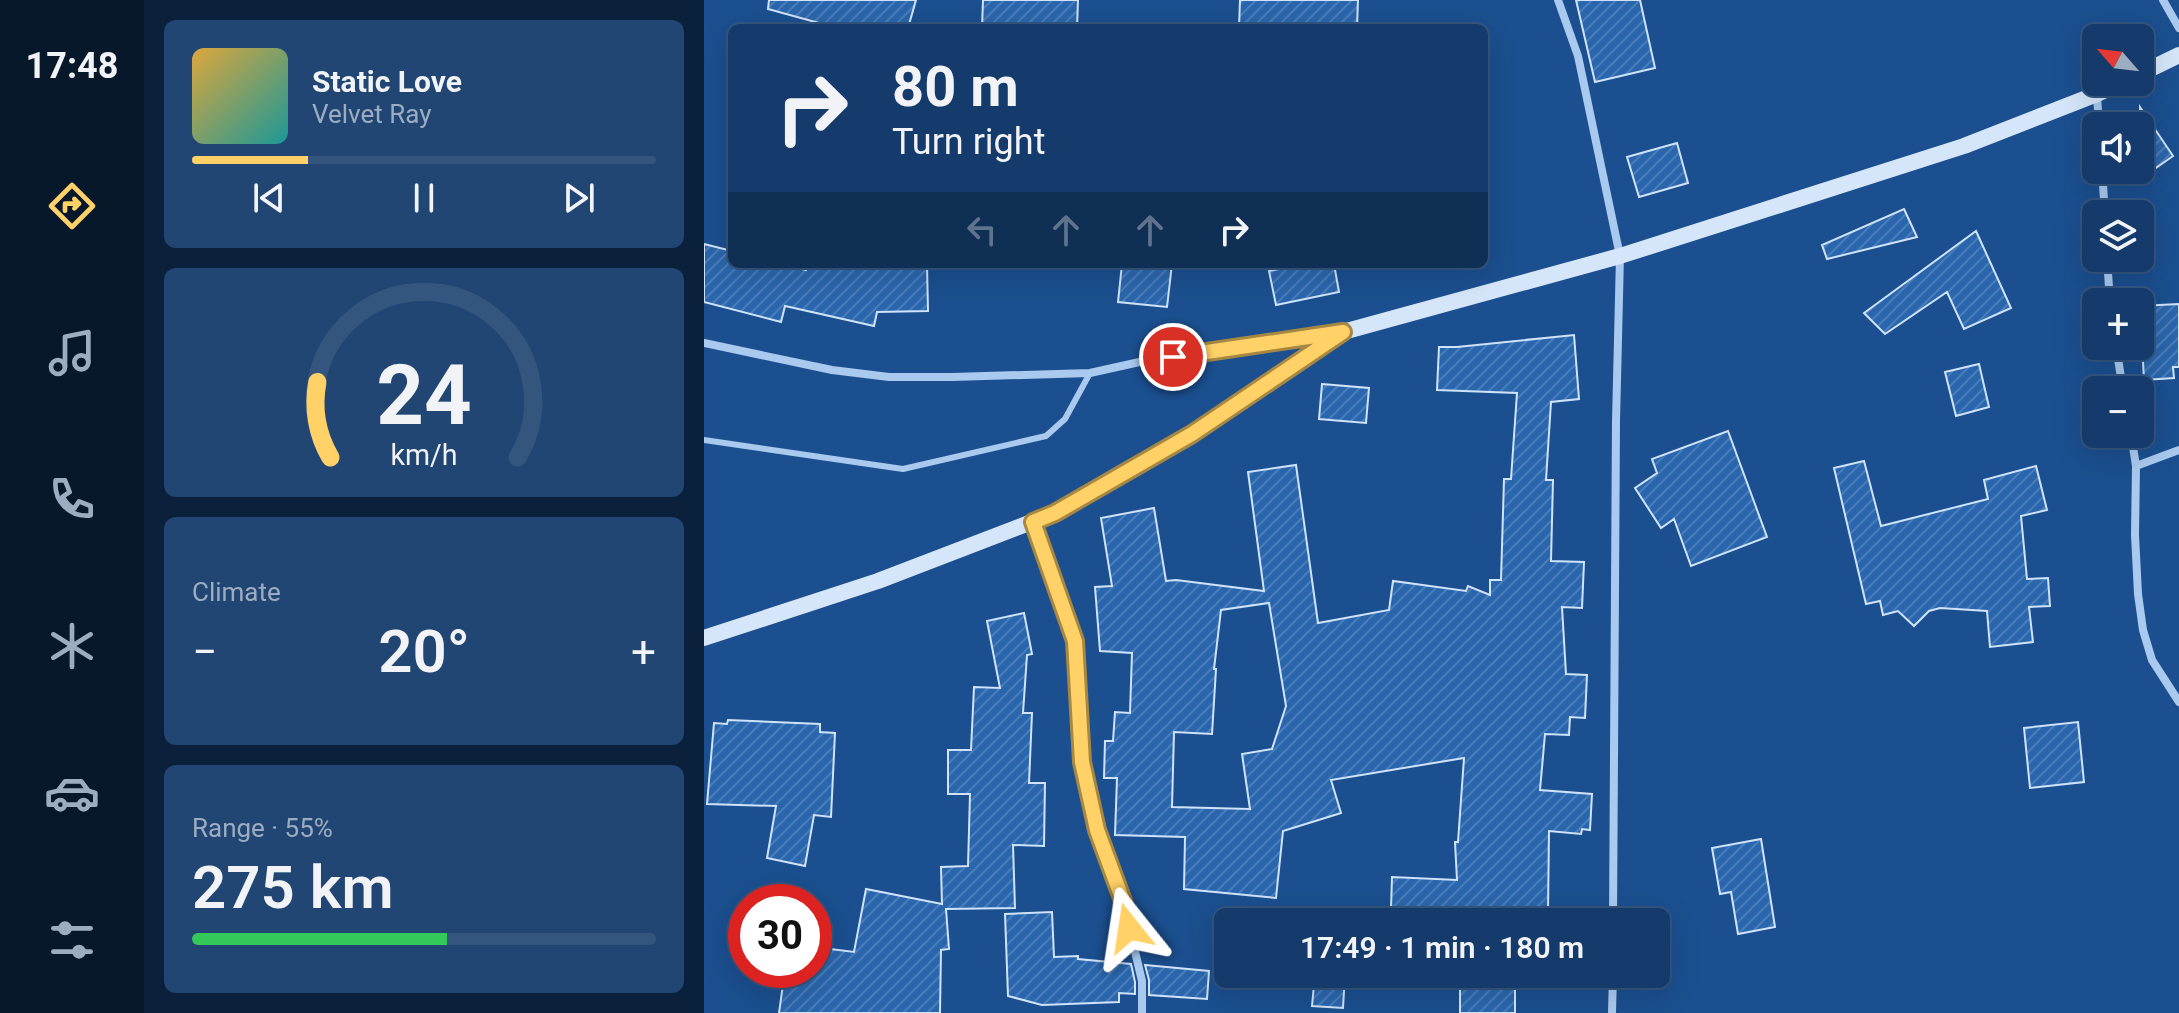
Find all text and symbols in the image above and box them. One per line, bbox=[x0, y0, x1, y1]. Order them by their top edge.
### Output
north arrow bbox=[2082, 24, 2154, 96]
map controls bbox=[2082, 24, 2154, 448]
text: 17:48 bbox=[26, 45, 118, 87]
text: 80 m bbox=[892, 54, 1019, 120]
icon: right bbox=[760, 56, 864, 160]
text: Static Love bbox=[312, 64, 462, 99]
text: Velvet Ray bbox=[312, 99, 432, 129]
button: sound bbox=[2082, 112, 2154, 184]
text: Turn right bbox=[892, 121, 1045, 163]
icon: previous bbox=[247, 176, 291, 220]
icon: pause bbox=[402, 176, 446, 220]
icon: next bbox=[557, 176, 601, 220]
icon: directions bbox=[44, 178, 100, 234]
button: layers bbox=[2082, 200, 2154, 272]
icon: left bbox=[960, 208, 1004, 252]
icon: ahead bbox=[1044, 208, 1088, 252]
icon: ahead bbox=[1128, 208, 1172, 252]
icon: right bbox=[1212, 208, 1256, 252]
button: + bbox=[2082, 288, 2154, 360]
pin bbox=[1139, 323, 1207, 391]
icon: music bbox=[44, 325, 100, 381]
icon: arrive bbox=[1151, 335, 1195, 379]
text: 24 bbox=[376, 347, 472, 444]
button: − bbox=[2082, 376, 2154, 448]
text: km/h bbox=[390, 439, 458, 473]
icon: phone bbox=[44, 471, 100, 527]
text: Climate bbox=[192, 577, 281, 607]
text: 20° bbox=[378, 616, 470, 687]
icon: climate bbox=[44, 618, 100, 674]
text: − bbox=[192, 626, 217, 678]
text: + bbox=[631, 626, 656, 678]
icon: car bbox=[44, 765, 100, 821]
text: Range · 55% bbox=[192, 813, 333, 843]
text: 275 km bbox=[192, 852, 394, 923]
speed limit sign: 30 bbox=[728, 884, 832, 988]
position arrow bbox=[1087, 886, 1171, 970]
icon: filters bbox=[44, 912, 100, 968]
text: 17:49 · 1 min · 180 m bbox=[1300, 930, 1584, 965]

